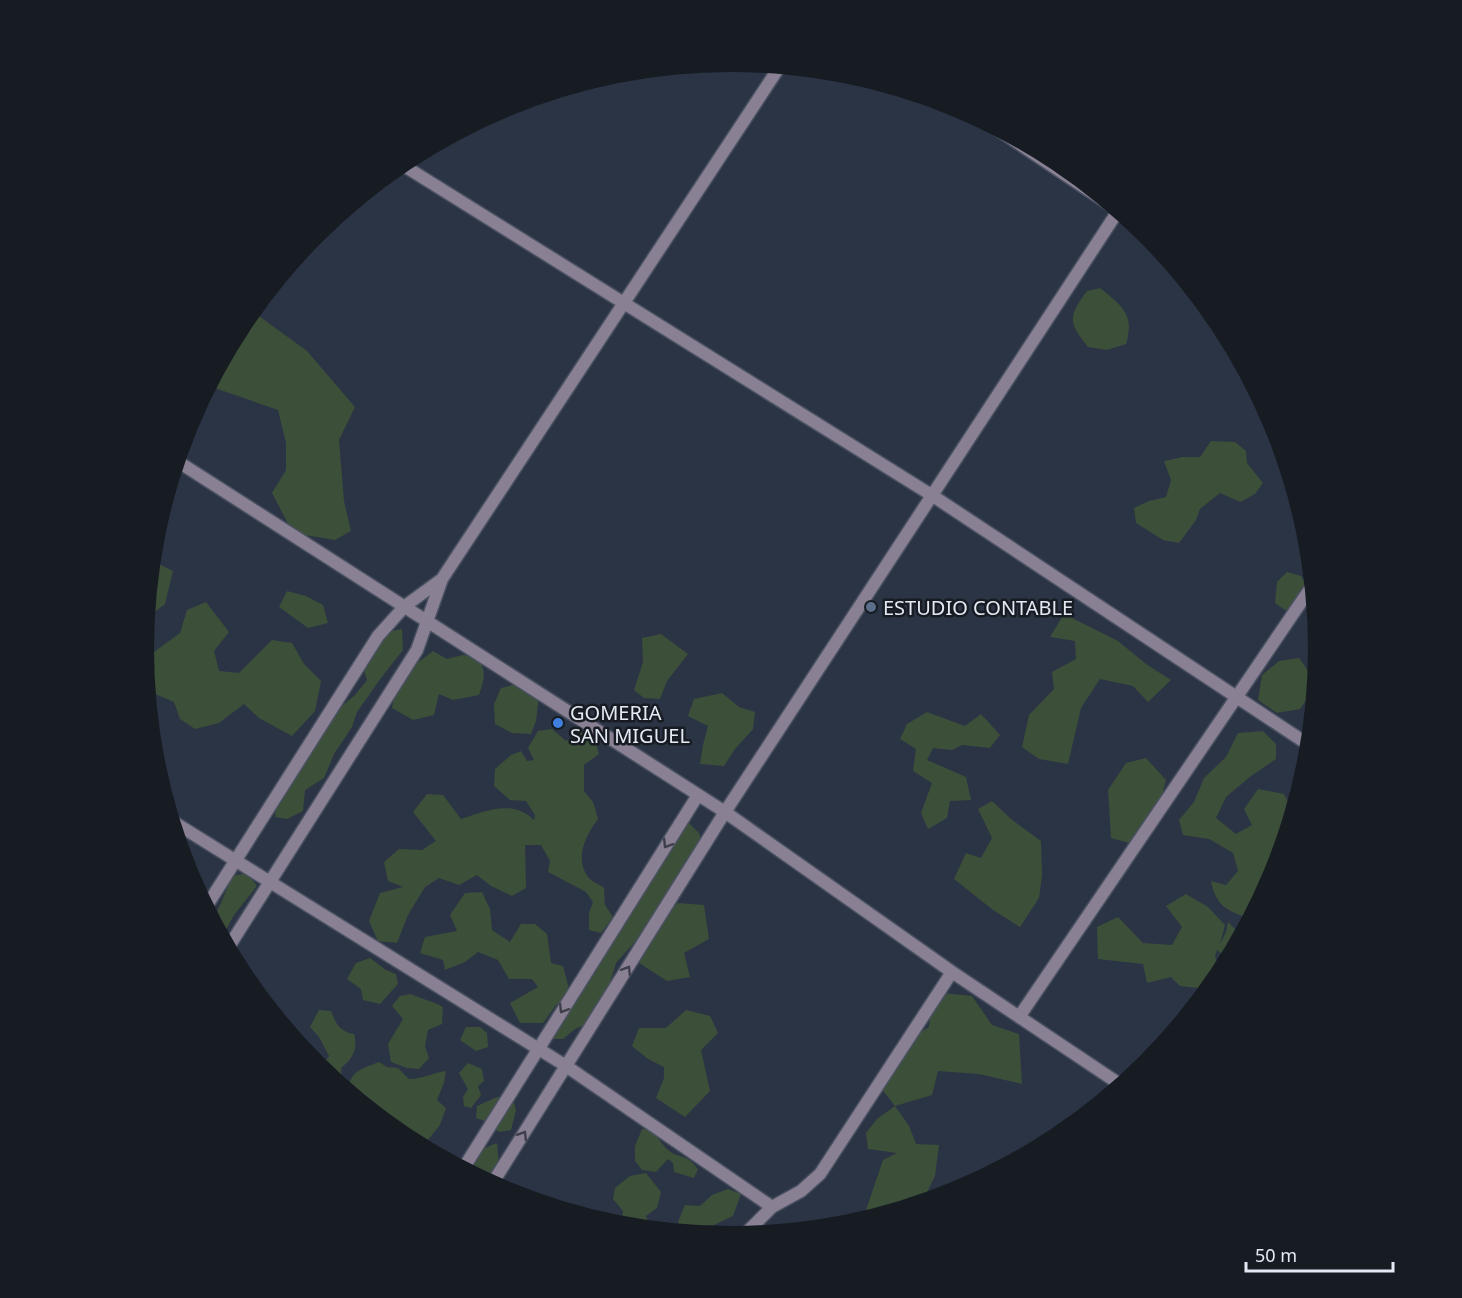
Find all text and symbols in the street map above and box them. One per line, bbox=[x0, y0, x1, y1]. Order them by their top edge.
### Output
place label: ESTUDIO CONTABLE bbox=[883, 594, 1073, 621]
marker: ESTUDIO CONTABLE bbox=[864, 600, 878, 614]
place label: GOMERIA SAN MIGUEL bbox=[570, 699, 690, 749]
marker: GOMERIA SAN MIGUEL bbox=[551, 716, 565, 730]
one-way arrow bbox=[664, 838, 675, 849]
one-way arrow bbox=[619, 965, 630, 976]
one-way arrow bbox=[560, 1003, 571, 1014]
one-way arrow bbox=[516, 1131, 528, 1141]
scale bar bbox=[1246, 1235, 1393, 1273]
text: 50 m bbox=[1255, 1243, 1297, 1267]

